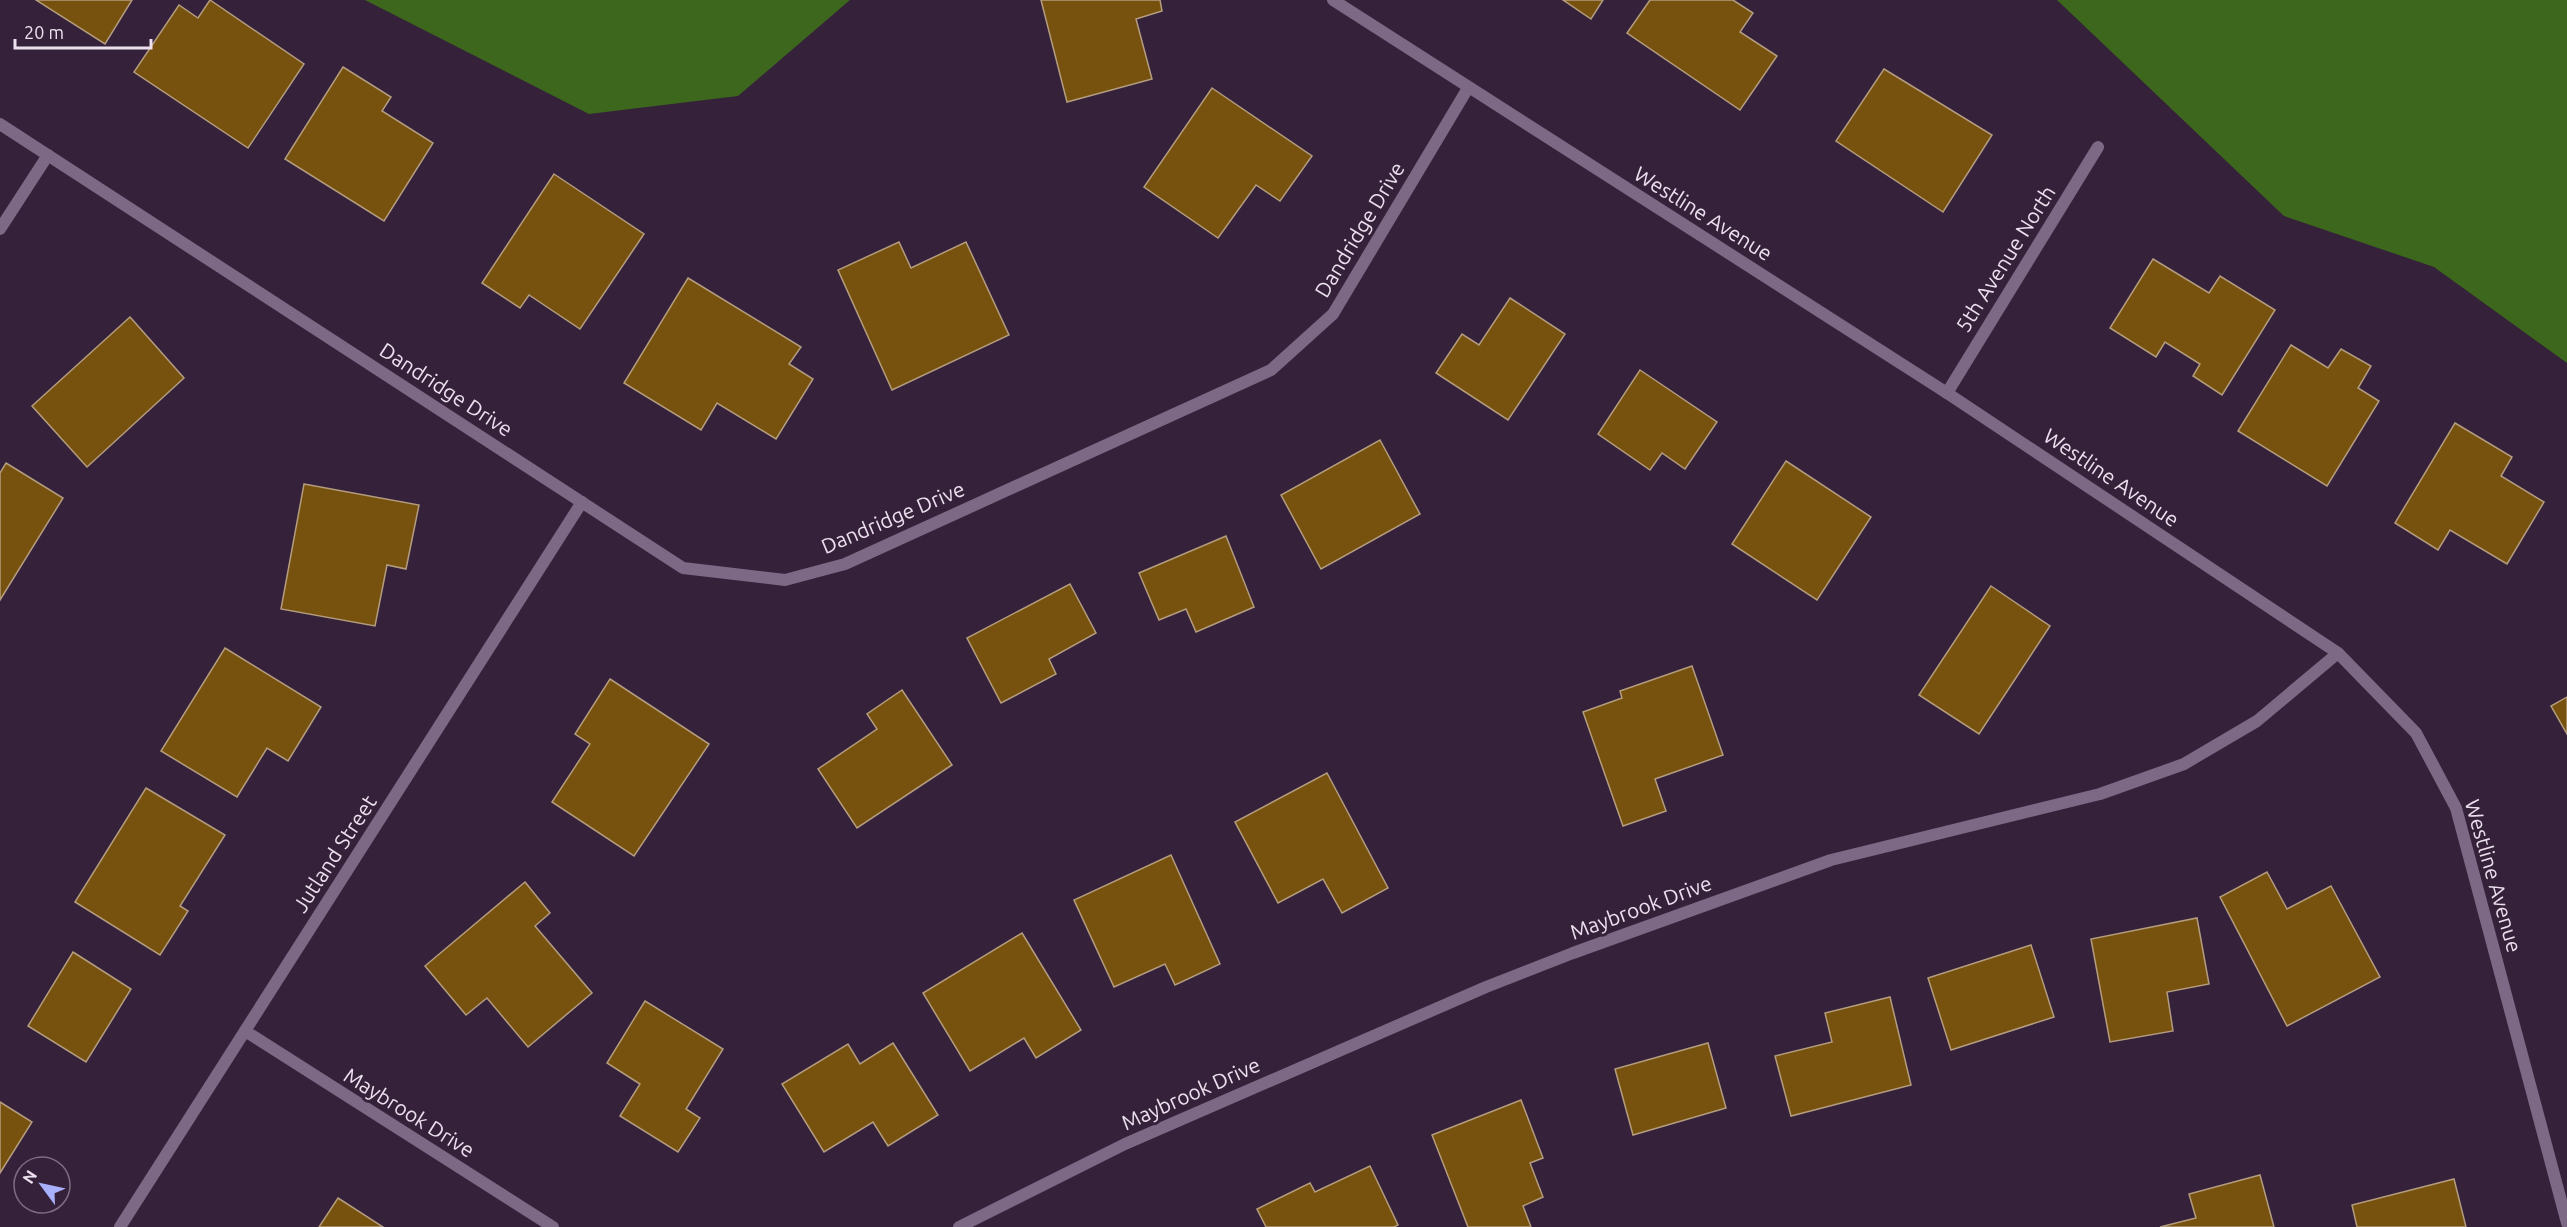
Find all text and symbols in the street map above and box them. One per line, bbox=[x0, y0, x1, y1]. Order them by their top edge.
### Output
scale bar bbox=[15, 12, 152, 50]
text: 20 m bbox=[24, 22, 64, 42]
street label: Dandridge Drive bbox=[1309, 158, 1409, 301]
street label: Westline Avenue bbox=[1630, 161, 1777, 265]
street label: 5th Avenue North bbox=[1950, 181, 2060, 336]
street label: Dandridge Drive bbox=[376, 337, 517, 441]
street label: Westline Avenue bbox=[2039, 423, 2184, 531]
street label: Dandridge Drive bbox=[817, 476, 968, 558]
street label: Jutland Street bbox=[287, 790, 381, 916]
street label: Westline Avenue bbox=[2461, 797, 2527, 955]
street label: Maybrook Drive bbox=[1567, 870, 1715, 944]
street label: Maybrook Drive bbox=[1118, 1052, 1264, 1134]
street label: Maybrook Drive bbox=[340, 1062, 479, 1162]
north arrow bbox=[12, 1155, 72, 1215]
text: N bbox=[19, 1167, 40, 1187]

